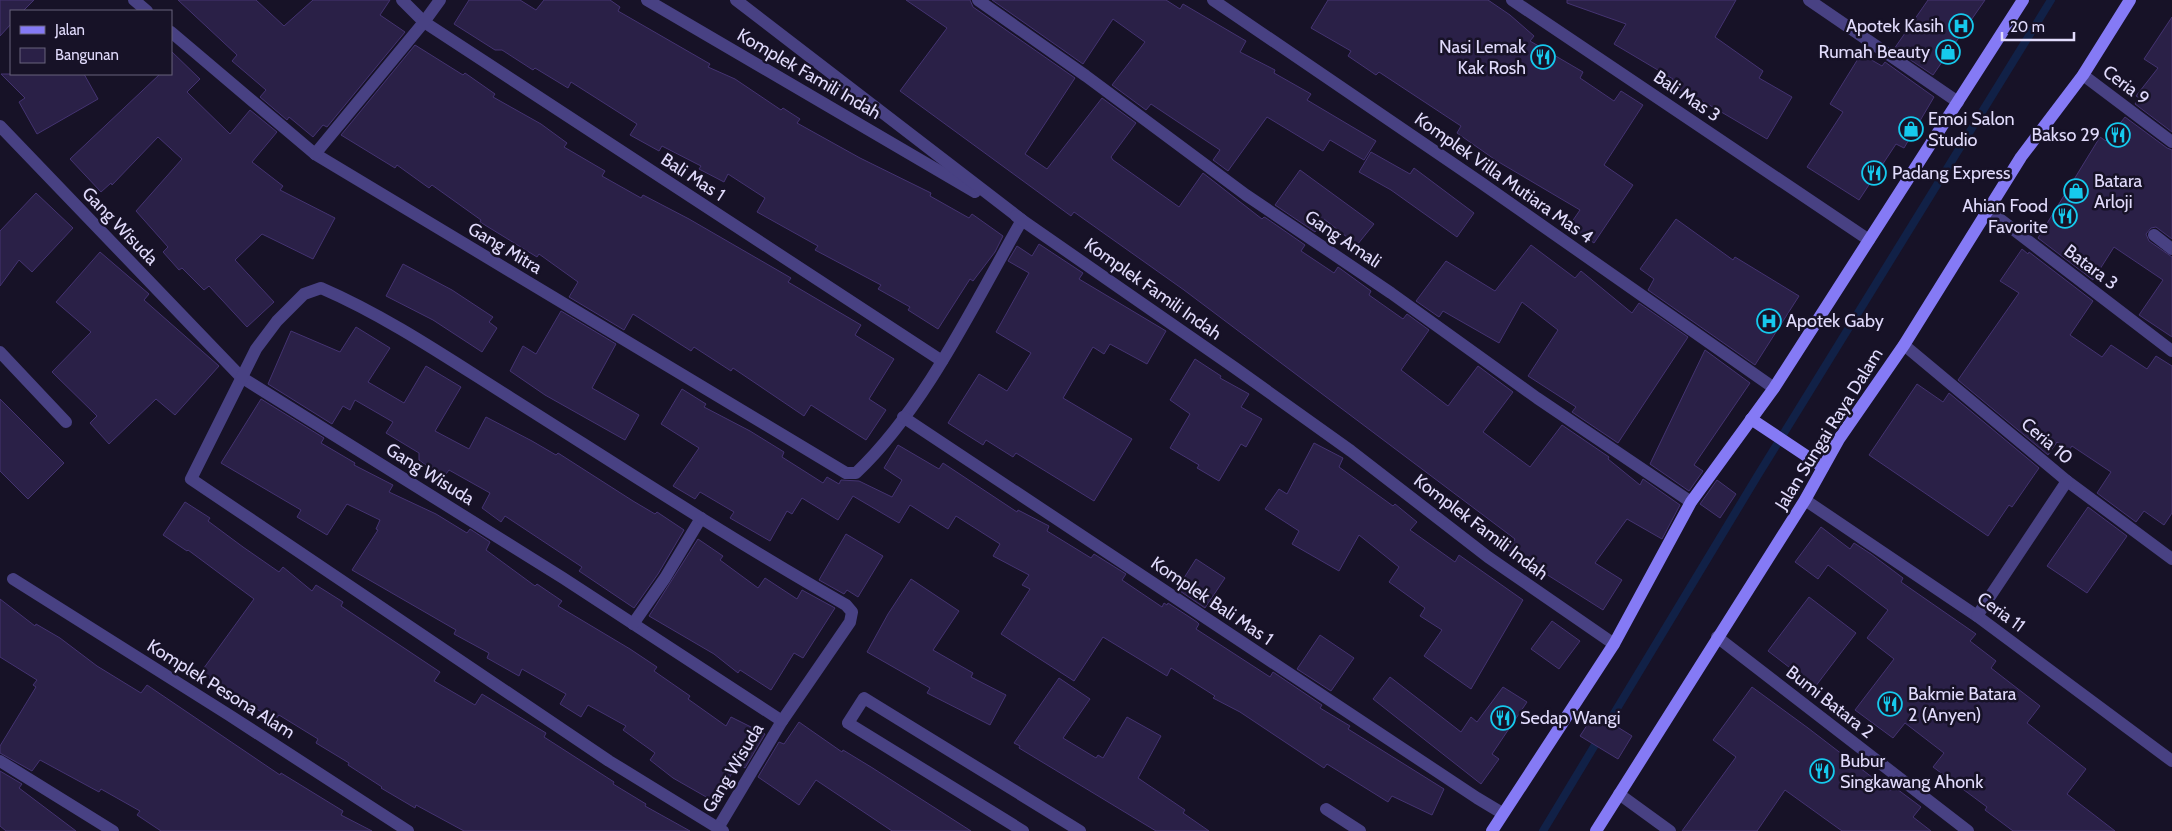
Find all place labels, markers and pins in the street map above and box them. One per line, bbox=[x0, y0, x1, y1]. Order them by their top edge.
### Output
hospital icon: Apotek Kasih bbox=[1948, 13, 1974, 39]
place label: Apotek Kasih bbox=[1846, 15, 1944, 37]
place label: Nasi Lemak Kak Rosh bbox=[1439, 36, 1527, 79]
shop icon: Rumah Beauty bbox=[1935, 39, 1961, 65]
place label: Rumah Beauty bbox=[1819, 41, 1930, 63]
restaurant icon: Nasi Lemak Kak Rosh bbox=[1530, 44, 1556, 70]
place label: Emoi Salon Studio bbox=[1928, 108, 2015, 151]
shop icon: Emoi Salon Studio bbox=[1898, 116, 1924, 142]
restaurant icon: Bakso 29 bbox=[2105, 122, 2131, 148]
place label: Bakso 29 bbox=[2031, 124, 2100, 146]
restaurant icon: Padang Express bbox=[1861, 160, 1887, 186]
place label: Padang Express bbox=[1892, 162, 2011, 184]
place label: Batara Arloji bbox=[2094, 170, 2142, 213]
shop icon: Batara Arloji bbox=[2063, 178, 2089, 204]
place label: Ahian Food Favorite bbox=[1962, 195, 2048, 238]
restaurant icon: Ahian Food Favorite bbox=[2052, 203, 2078, 229]
hospital icon: Apotek Gaby bbox=[1756, 308, 1782, 334]
place label: Apotek Gaby bbox=[1786, 310, 1884, 332]
place label: Bakmie Batara 2 (Anyen) bbox=[1908, 683, 2017, 726]
restaurant icon: Bakmie Batara 2 (Anyen) bbox=[1877, 691, 1903, 717]
restaurant icon: Sedap Wangi bbox=[1490, 705, 1516, 731]
place label: Sedap Wangi bbox=[1520, 707, 1621, 729]
place label: Bubur Singkawang Ahonk bbox=[1840, 750, 1984, 793]
restaurant icon: Bubur Singkawang Ahonk bbox=[1809, 758, 1835, 784]

